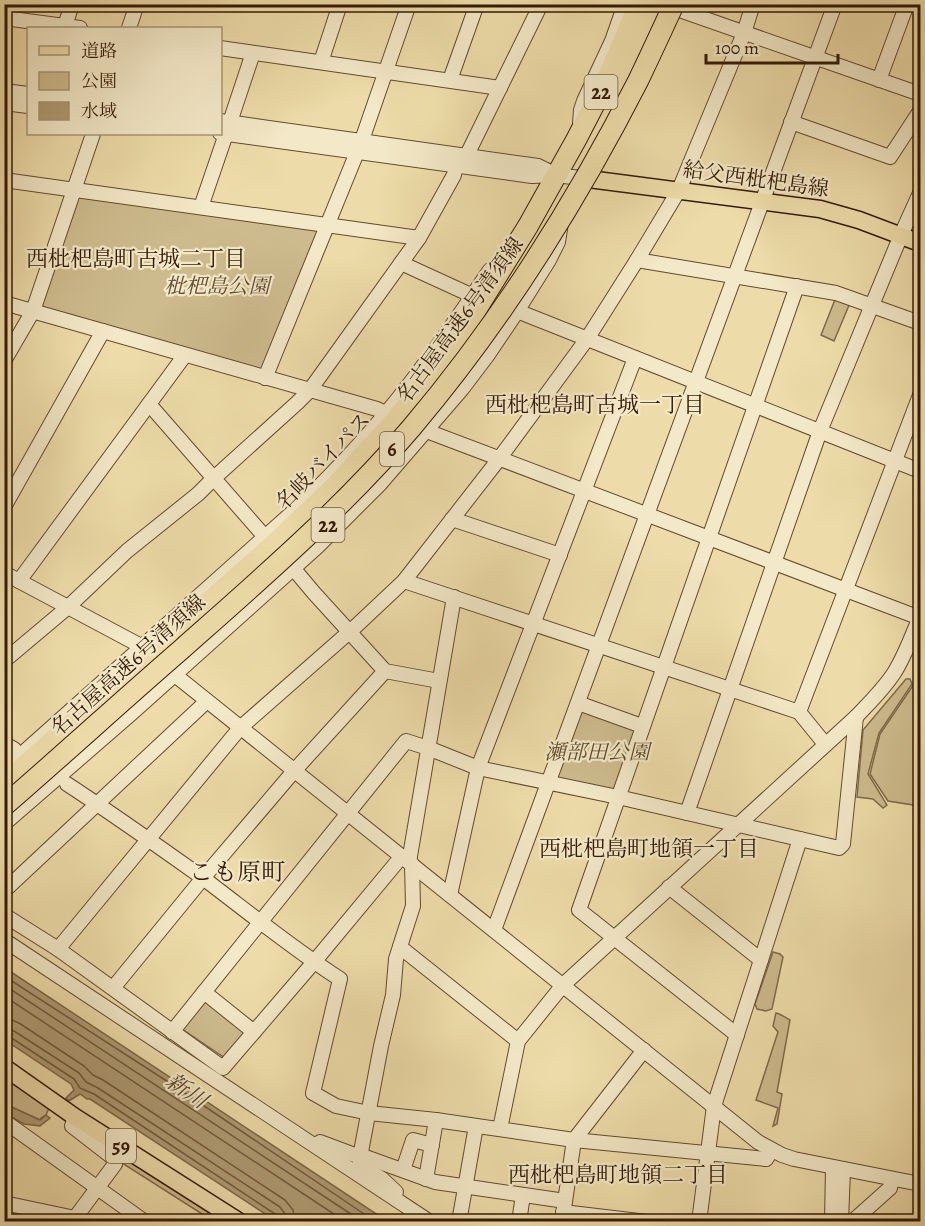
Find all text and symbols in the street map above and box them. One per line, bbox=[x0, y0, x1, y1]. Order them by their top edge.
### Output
legend bbox=[27, 27, 222, 135]
scale bar bbox=[706, 27, 838, 65]
text: 100 m bbox=[715, 36, 759, 60]
text: 道路 bbox=[81, 39, 117, 63]
text: 公園 bbox=[81, 69, 117, 93]
road number: 22 bbox=[584, 75, 618, 109]
text: 水域 bbox=[81, 99, 117, 123]
street label: 給父西枇杷島線 bbox=[681, 155, 831, 203]
street label: 名古屋高速6号清須線 bbox=[390, 231, 530, 409]
district label: 西枇杷島町古城二丁目 bbox=[26, 244, 246, 274]
park label: 枇杷島公園 bbox=[165, 272, 272, 300]
district label: 西枇杷島町古城一丁目 bbox=[485, 390, 705, 420]
street label: 名岐バイパス bbox=[269, 406, 377, 516]
road number: 6 bbox=[380, 432, 404, 466]
road number: 22 bbox=[312, 508, 344, 542]
street label: 名古屋高速6号清須線 bbox=[45, 588, 211, 742]
park label: 瀬部田公園 bbox=[545, 738, 652, 766]
district label: 西枇杷島町地領一丁目 bbox=[539, 834, 759, 864]
district label: こも原町 bbox=[189, 856, 285, 888]
water label: 新川 bbox=[160, 1066, 215, 1117]
road number: 59 bbox=[106, 1129, 136, 1163]
district label: 西枇杷島町地領二丁目 bbox=[508, 1160, 728, 1190]

